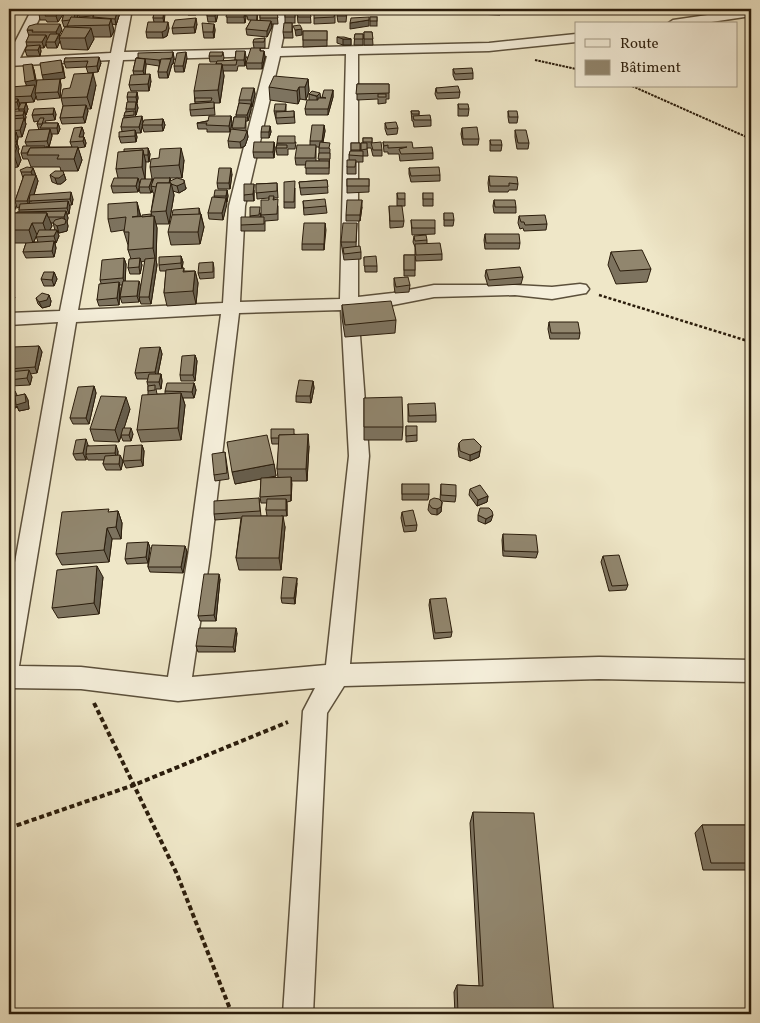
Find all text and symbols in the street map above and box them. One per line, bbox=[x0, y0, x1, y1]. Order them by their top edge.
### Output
legend bbox=[575, 22, 738, 88]
text: Route bbox=[620, 34, 659, 55]
text: Bâtiment bbox=[620, 58, 681, 79]

